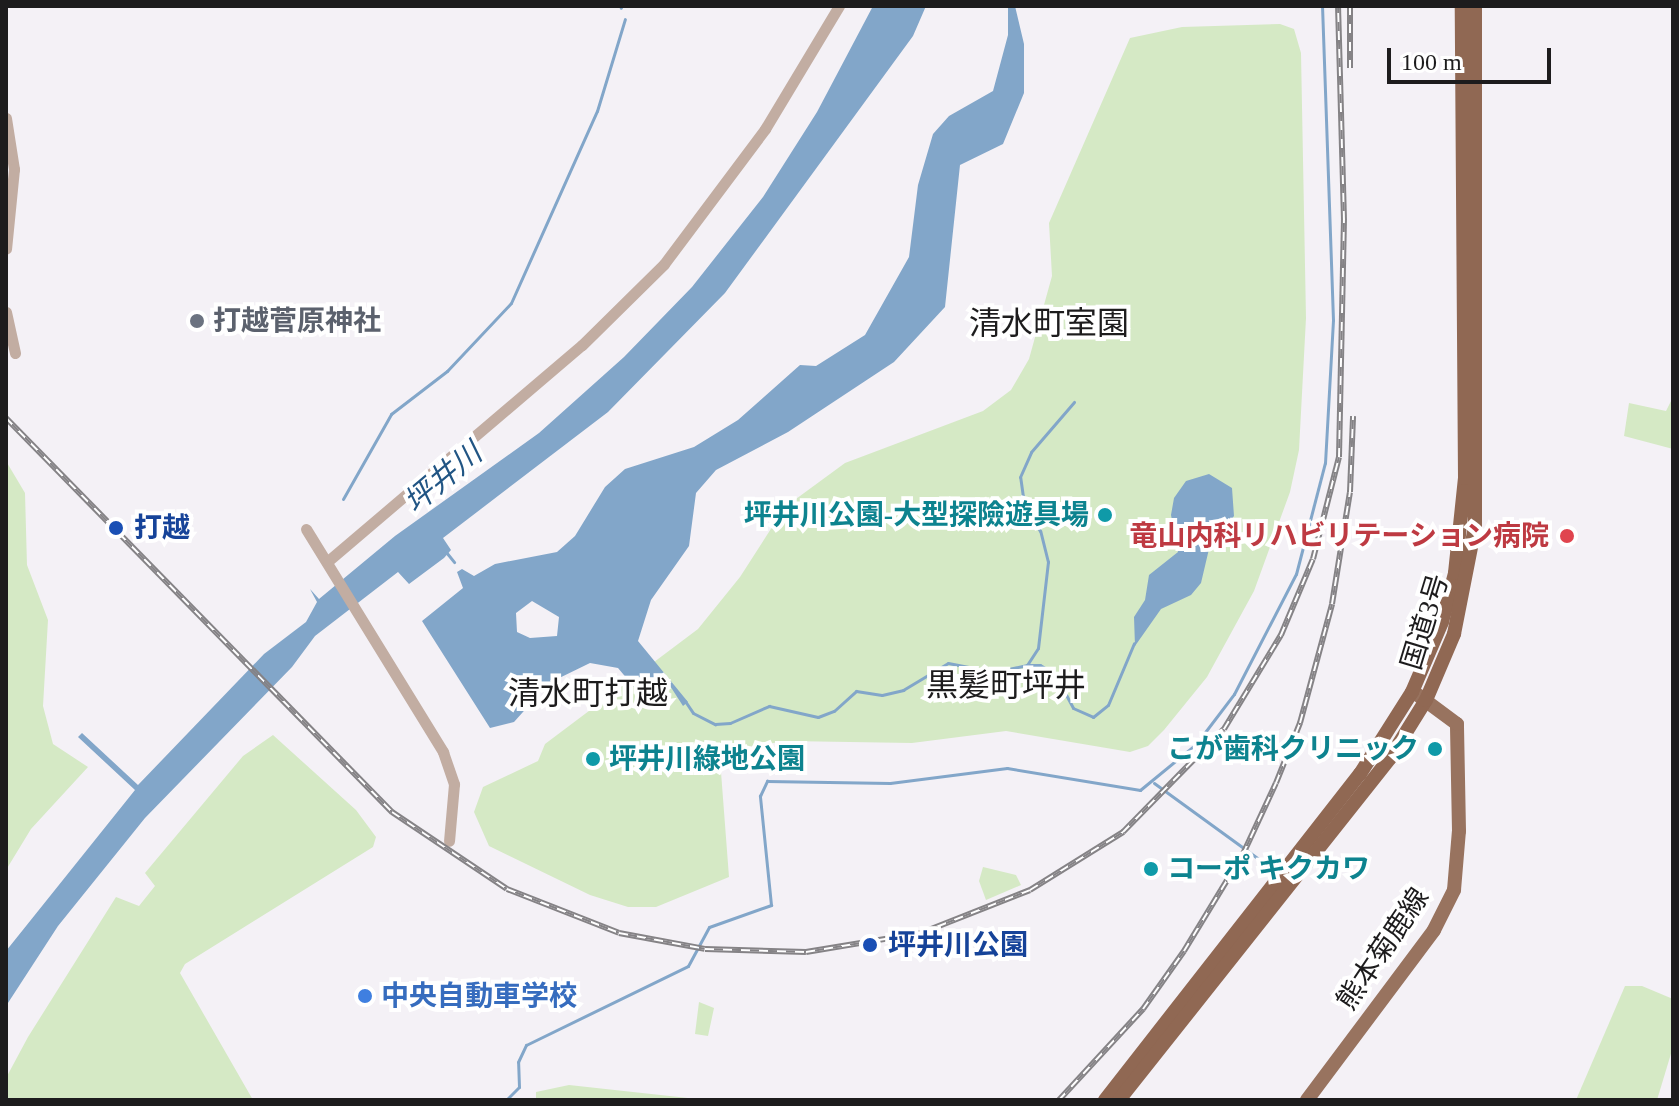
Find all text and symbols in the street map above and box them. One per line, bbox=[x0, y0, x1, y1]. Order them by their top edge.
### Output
scale bar bbox=[1391, 32, 1555, 82]
text: 100 m bbox=[1401, 49, 1462, 75]
place label: 打越菅原神社 bbox=[213, 304, 381, 338]
district label: 清水町室園 bbox=[969, 304, 1129, 342]
marker: 打越菅原神社 bbox=[188, 312, 206, 330]
water label: 坪井川 bbox=[397, 435, 489, 521]
place label: 坪井川公園-大型探險遊具場 bbox=[744, 498, 1089, 532]
marker: 坪井川公園-大型探險遊具場 bbox=[1096, 506, 1114, 524]
place label: 打越 bbox=[134, 511, 190, 545]
marker: 打越 bbox=[105, 517, 127, 539]
place label: 竜山内科リハビリテーション病院 bbox=[1129, 519, 1549, 553]
marker: 竜山内科リハビリテーション病院 bbox=[1556, 525, 1578, 547]
street label: 国道3号 bbox=[1395, 570, 1455, 674]
district label: 黒髪町坪井 bbox=[926, 666, 1086, 704]
district label: 清水町打越 bbox=[508, 674, 668, 712]
place label: こが歯科クリニック bbox=[1167, 732, 1419, 766]
marker: こが歯科クリニック bbox=[1426, 740, 1444, 758]
place label: 坪井川綠地公園 bbox=[609, 742, 805, 776]
marker: 坪井川綠地公園 bbox=[584, 750, 602, 768]
place label: コーポ キクカワ bbox=[1167, 852, 1370, 886]
marker: コーポ キクカワ bbox=[1142, 860, 1160, 878]
street label: 熊本菊鹿線 bbox=[1330, 882, 1436, 1016]
place label: 坪井川公園 bbox=[888, 928, 1028, 962]
marker: 坪井川公園 bbox=[859, 934, 881, 956]
place label: 中央自動車学校 bbox=[381, 979, 577, 1013]
marker: 中央自動車学校 bbox=[356, 987, 374, 1005]

